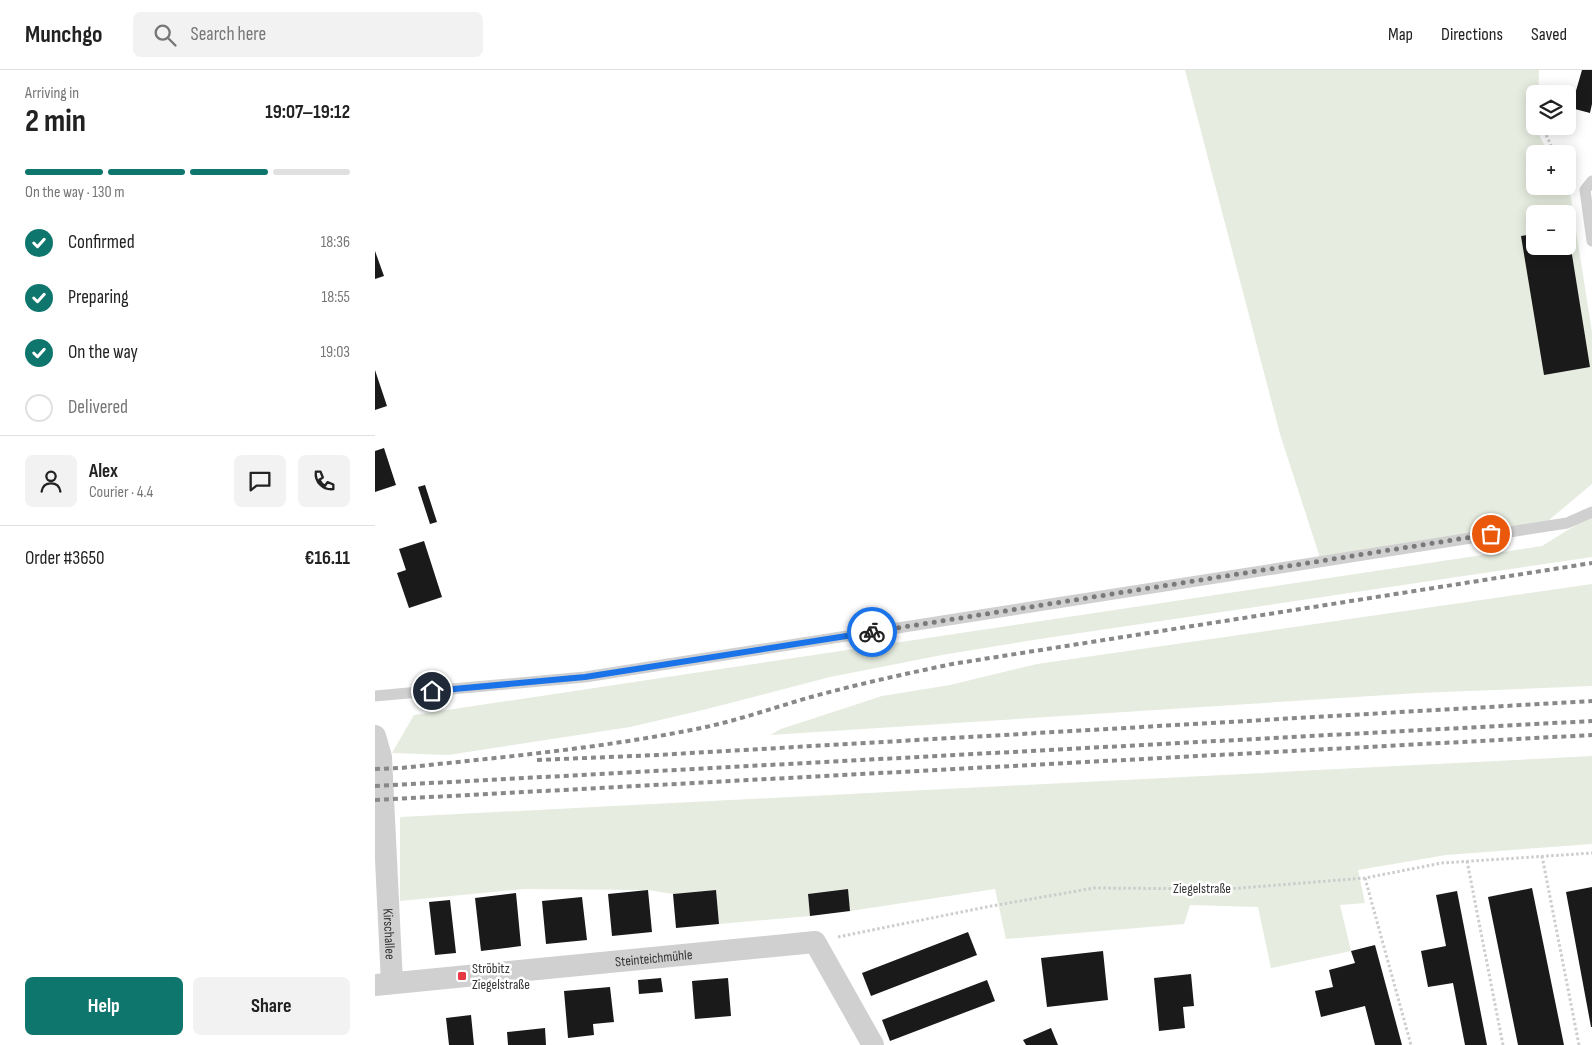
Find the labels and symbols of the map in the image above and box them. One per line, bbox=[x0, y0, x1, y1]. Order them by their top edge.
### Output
pin bbox=[1470, 513, 1512, 555]
courier bbox=[847, 607, 897, 657]
pin bbox=[411, 670, 453, 712]
street label: Ziegelstraße bbox=[1173, 880, 1231, 897]
street label: Kirschallee bbox=[380, 908, 399, 960]
street label: Steinteichmühle bbox=[614, 946, 693, 970]
place label: Ströbitz Ziegelstraße bbox=[472, 960, 530, 993]
marker: Ströbitz Ziegelstraße bbox=[456, 970, 468, 982]

